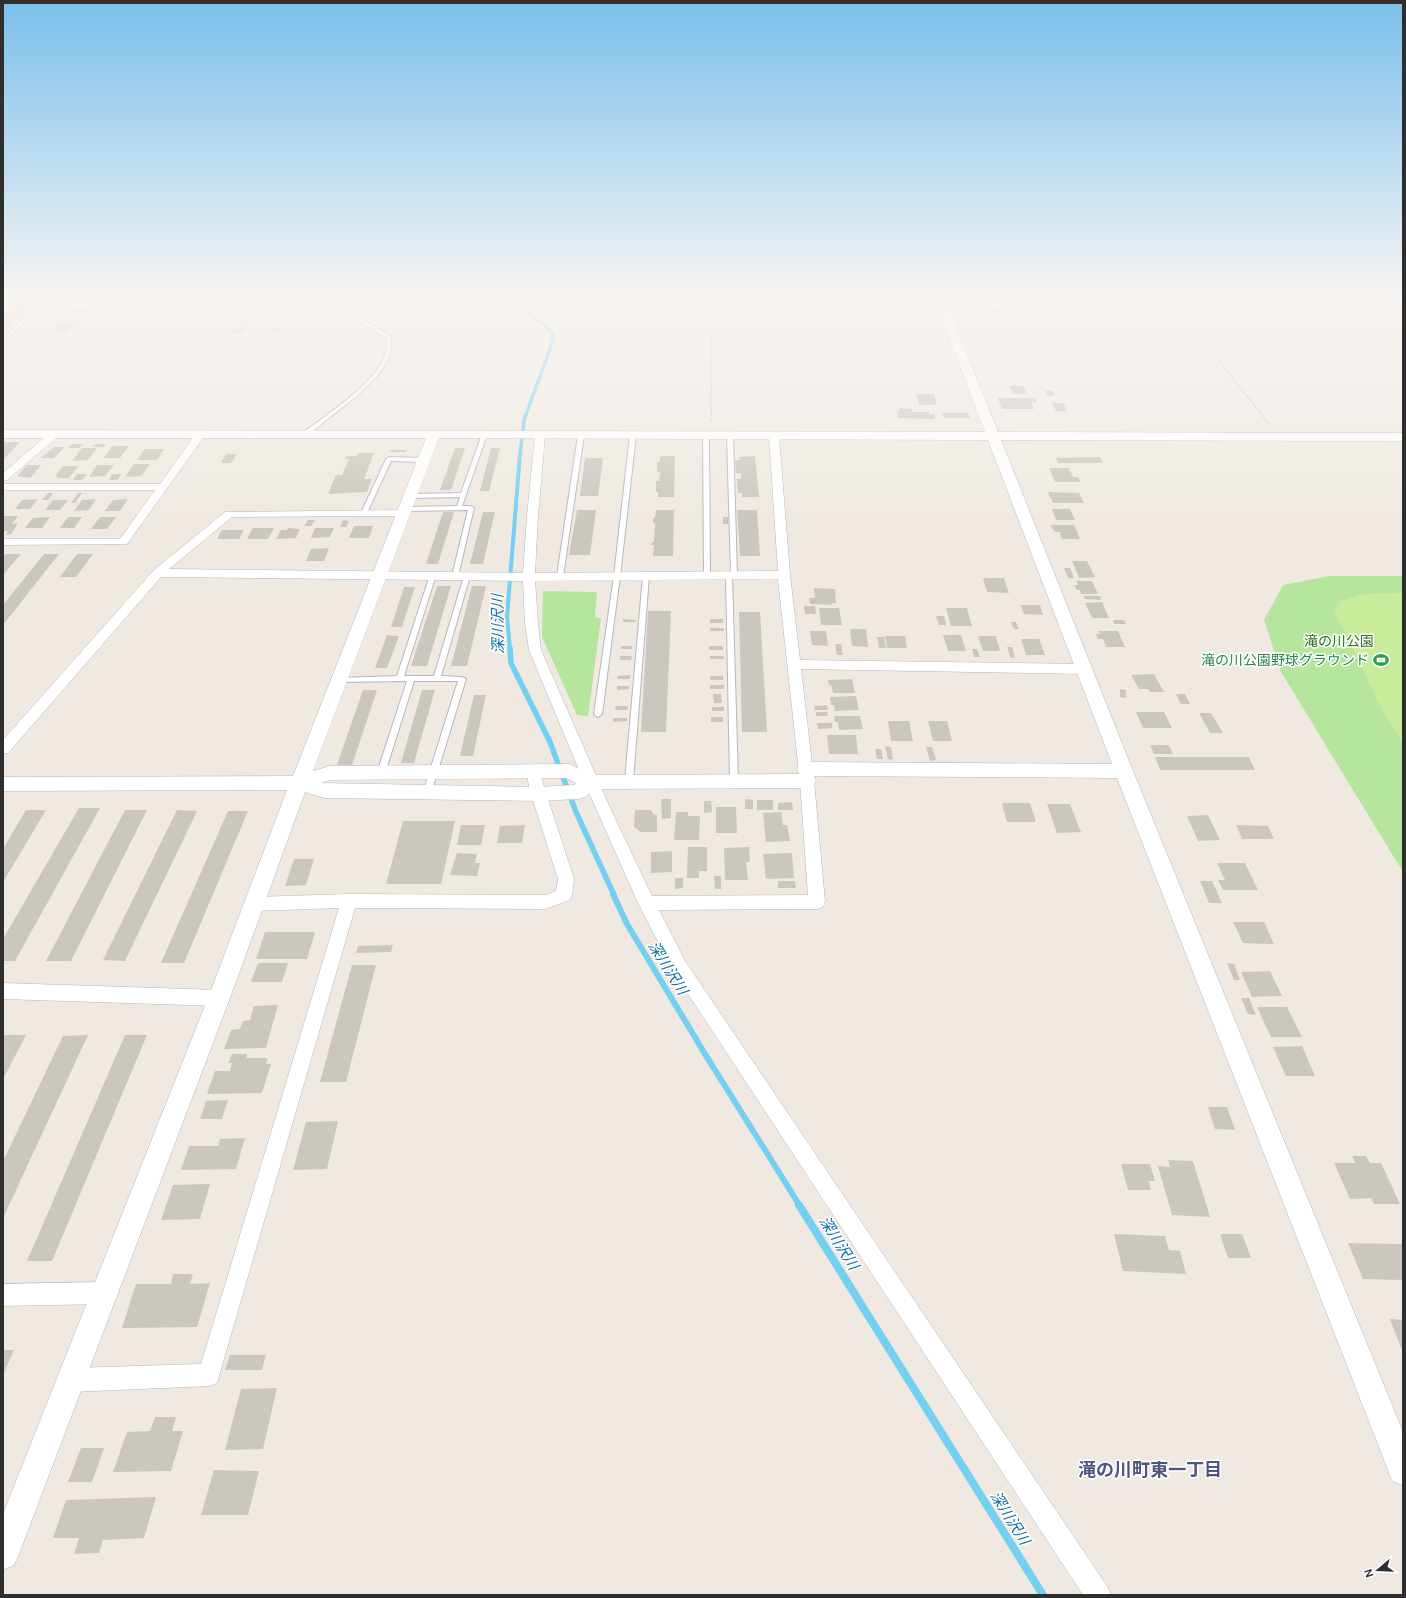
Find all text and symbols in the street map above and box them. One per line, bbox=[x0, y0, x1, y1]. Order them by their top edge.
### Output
water label: 深川沢川 bbox=[487, 592, 509, 654]
park label: 滝の川公園 bbox=[1304, 632, 1374, 650]
place label: 滝の川公園野球グラウンド bbox=[1201, 651, 1369, 669]
sports icon: 滝の川公園野球グラウンド bbox=[1372, 651, 1390, 669]
water label: 深川沢川 bbox=[644, 937, 693, 1000]
water label: 深川沢川 bbox=[815, 1212, 864, 1275]
district label: 滝の川町東一丁目 bbox=[1078, 1458, 1222, 1482]
water label: 深川沢川 bbox=[986, 1487, 1035, 1550]
north arrow bbox=[1358, 1550, 1398, 1590]
text: N bbox=[1361, 1567, 1376, 1579]

